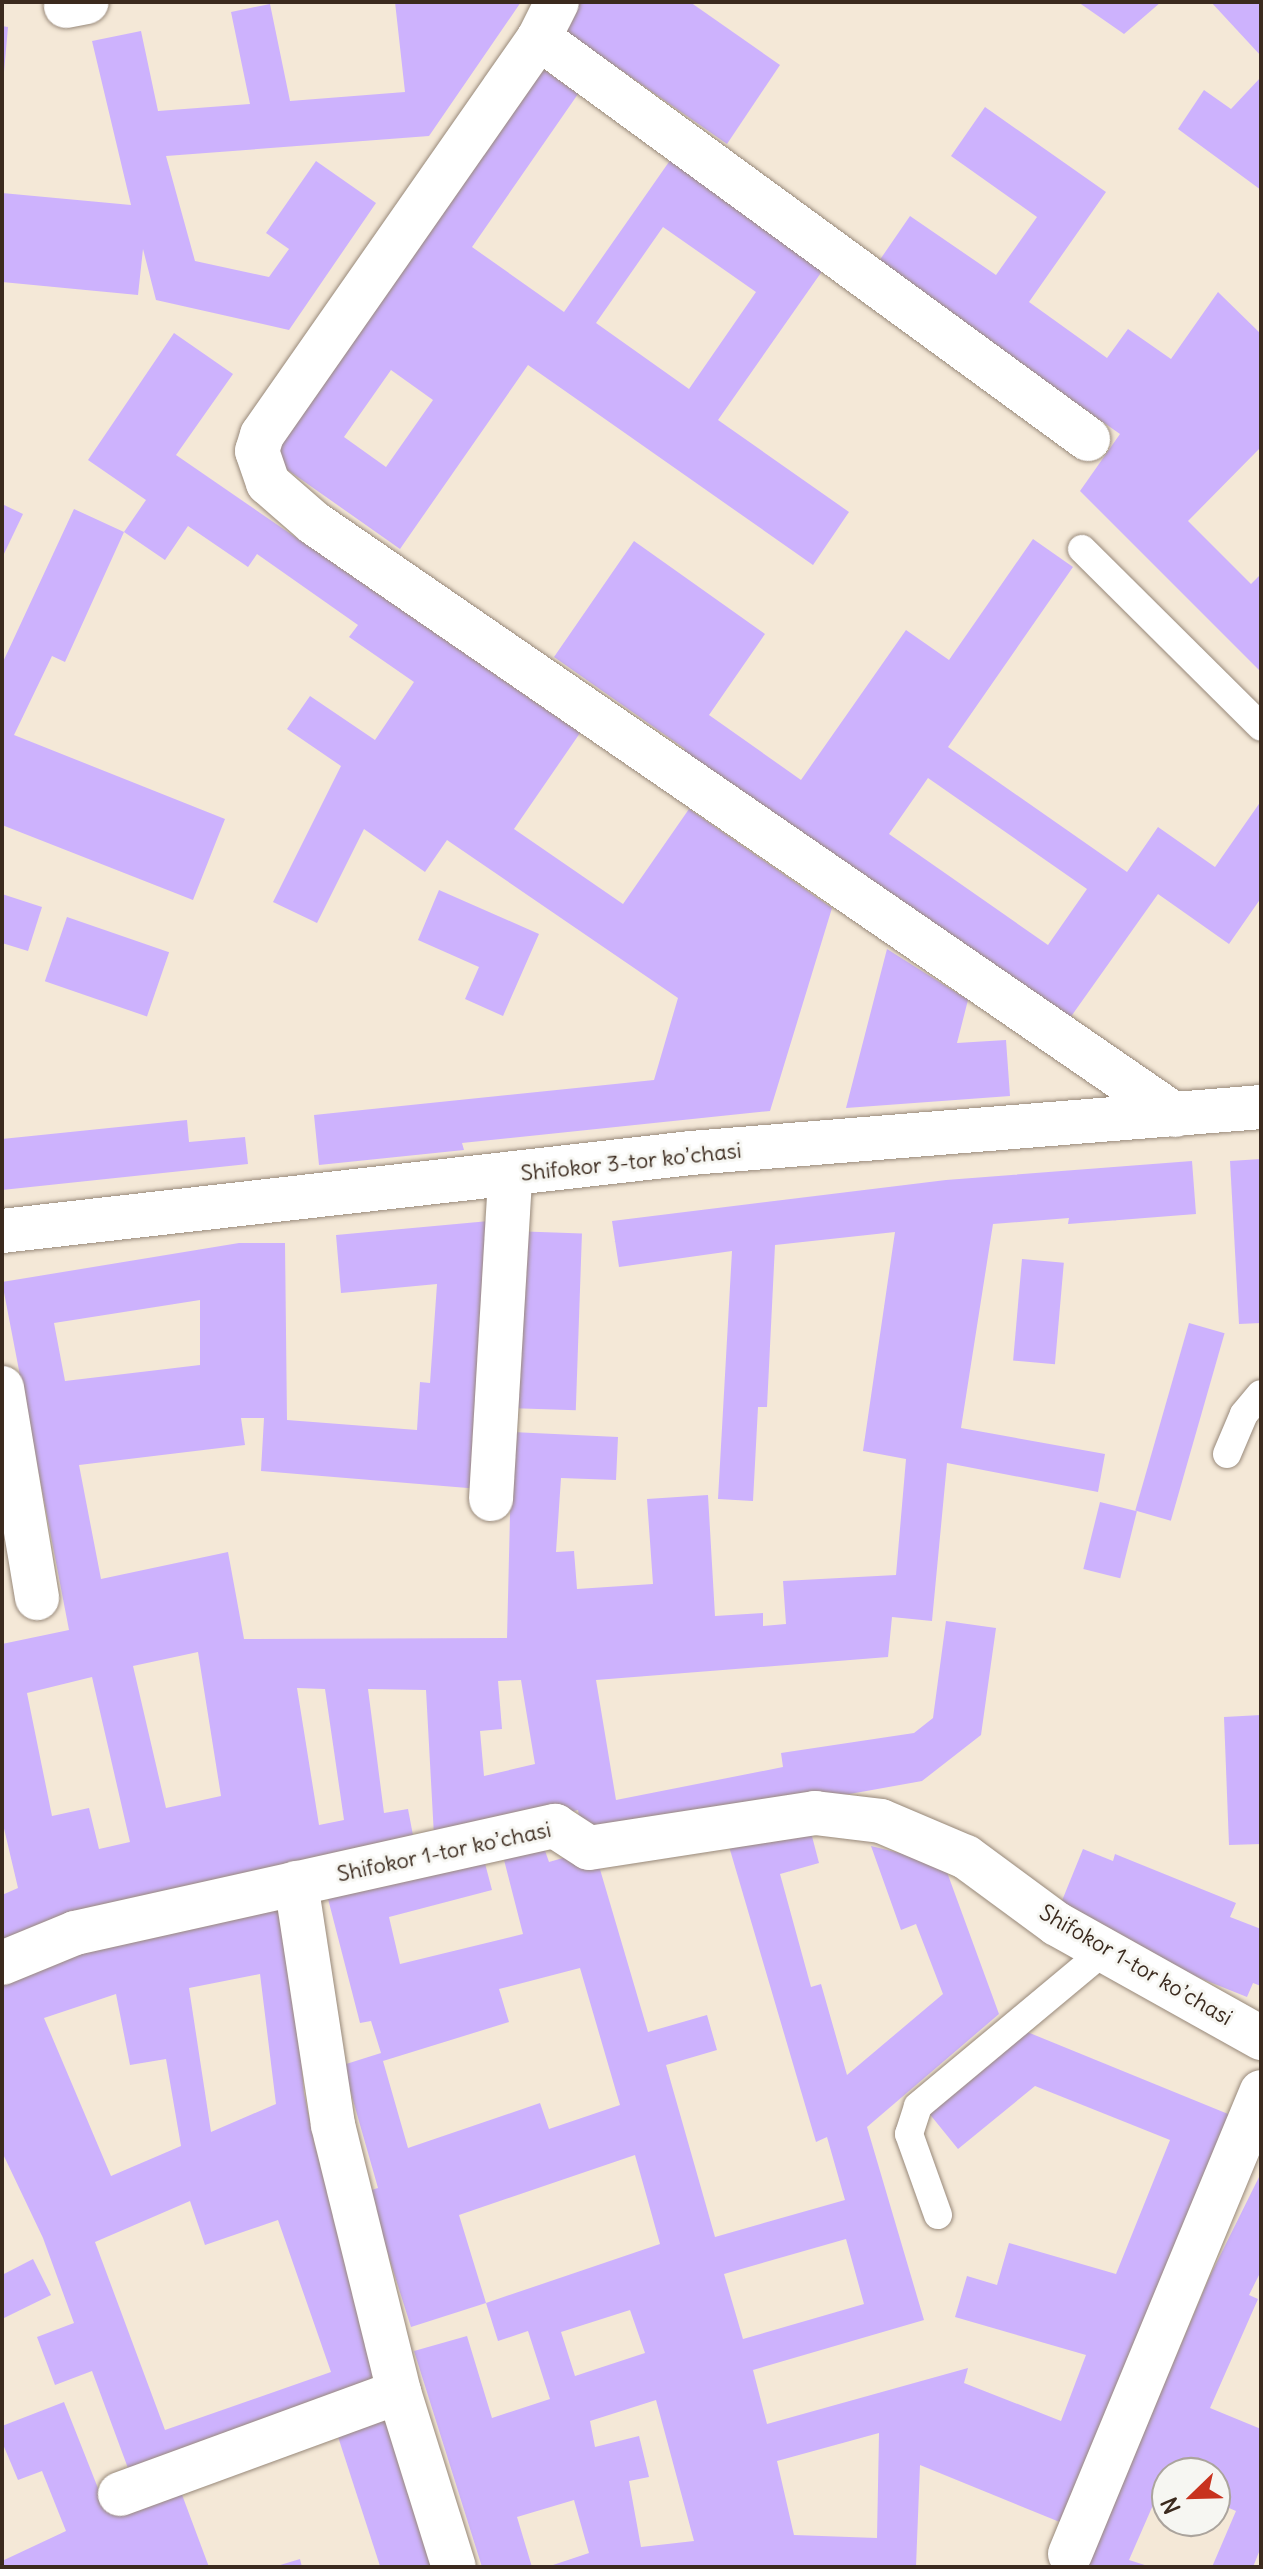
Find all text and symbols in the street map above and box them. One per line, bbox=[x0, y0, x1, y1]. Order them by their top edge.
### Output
street label: Shifokor 3-tor koʼchasi bbox=[519, 1137, 743, 1187]
street label: Shifokor 1-tor koʼchasi bbox=[335, 1816, 553, 1888]
street label: Shifokor 1-tor koʼchasi bbox=[1035, 1899, 1237, 2031]
north arrow bbox=[1151, 2457, 1231, 2537]
text: N bbox=[1155, 2493, 1187, 2518]

